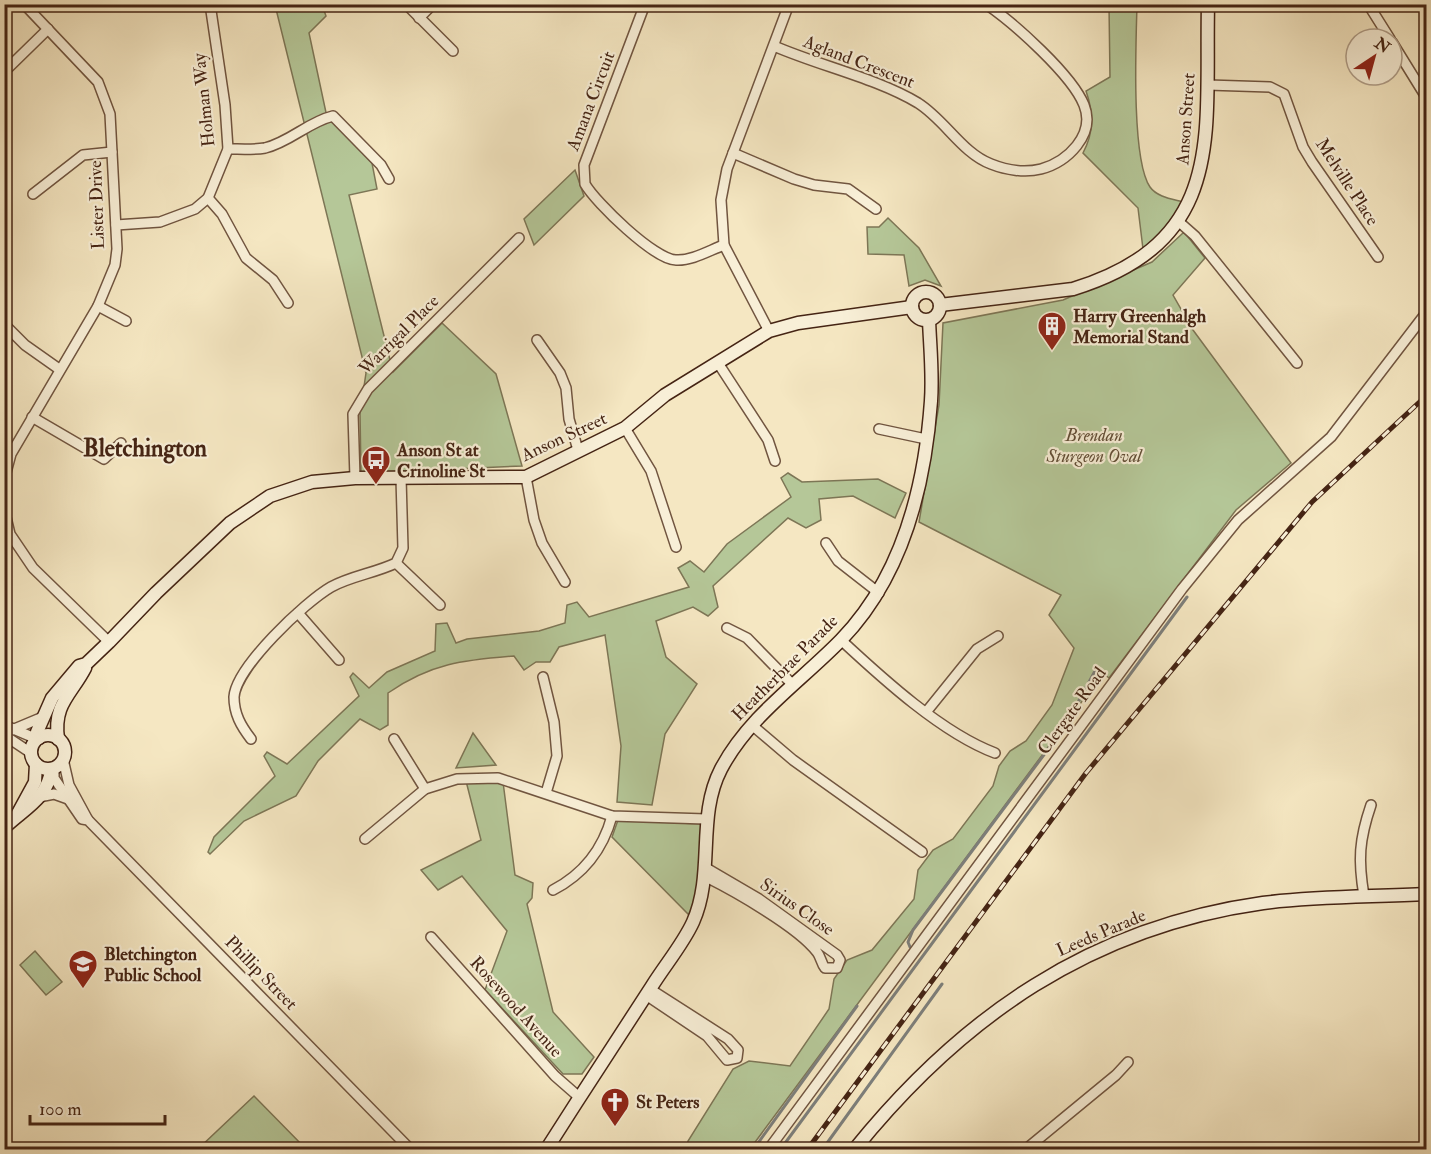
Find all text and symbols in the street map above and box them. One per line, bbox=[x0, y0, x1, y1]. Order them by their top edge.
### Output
north arrow bbox=[1344, 27, 1404, 87]
street label: Agland Crescent bbox=[799, 30, 918, 94]
text: N bbox=[1370, 33, 1394, 58]
street label: Amana Circuit bbox=[561, 48, 621, 155]
street label: Holman Way bbox=[188, 51, 220, 148]
street label: Anson Street bbox=[1171, 72, 1201, 167]
street label: Melville Place bbox=[1310, 134, 1384, 230]
street label: Lister Drive bbox=[84, 160, 110, 250]
street label: Warrigal Place bbox=[353, 290, 444, 381]
place label: Harry Greenhalgh Memorial Stand bbox=[1072, 305, 1207, 349]
building icon: Harry Greenhalgh Memorial Stand bbox=[1036, 310, 1068, 352]
street label: Anson Street bbox=[517, 407, 611, 467]
park label: Brendan Sturgeon Oval bbox=[1045, 424, 1143, 468]
district label: Bletchington bbox=[83, 433, 208, 464]
place label: Anson St at Crinoline St bbox=[396, 439, 485, 483]
bus stop icon: Anson St at Crinoline St bbox=[360, 444, 392, 486]
street label: Heatherbrae Parade bbox=[727, 610, 843, 726]
street label: Clergate Road bbox=[1032, 662, 1112, 759]
street label: Sirius Close bbox=[755, 873, 839, 941]
street label: Leeds Parade bbox=[1053, 904, 1150, 962]
street label: Phillip Street bbox=[220, 931, 302, 1015]
place label: Bletchington Public School bbox=[104, 943, 202, 987]
school or university icon: Bletchington Public School bbox=[67, 948, 99, 990]
street label: Rosewood Avenue bbox=[465, 952, 568, 1063]
church icon: St Peters bbox=[599, 1086, 631, 1128]
scale bar bbox=[30, 1088, 165, 1126]
place label: St Peters bbox=[636, 1091, 699, 1114]
text: 100 m bbox=[39, 1098, 82, 1121]

